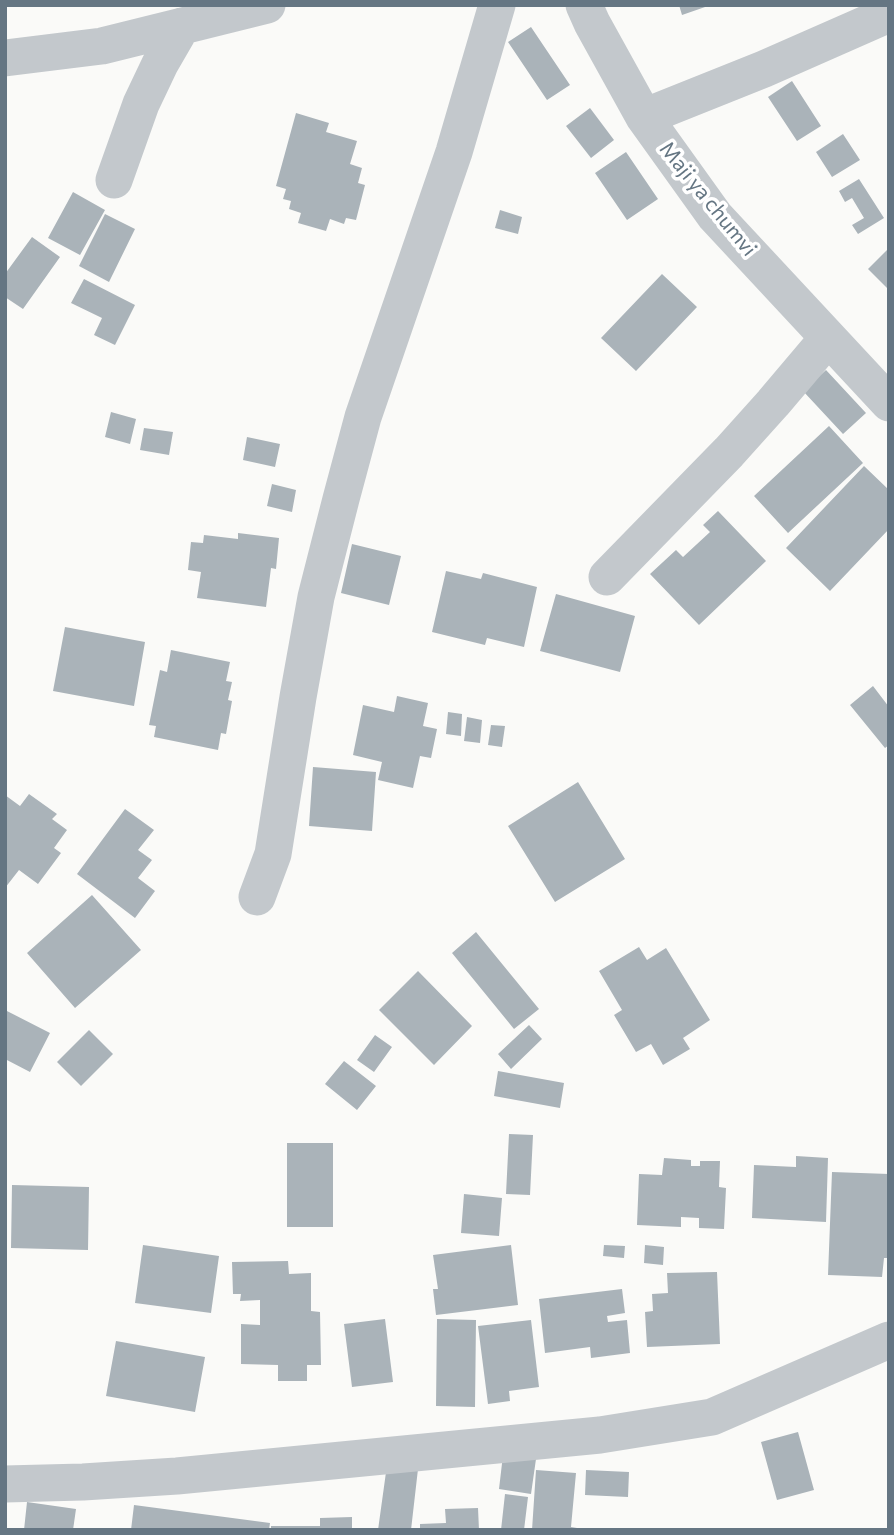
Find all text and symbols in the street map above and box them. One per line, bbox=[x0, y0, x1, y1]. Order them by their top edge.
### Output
street label: Maji ya chumvi bbox=[654, 137, 762, 261]

